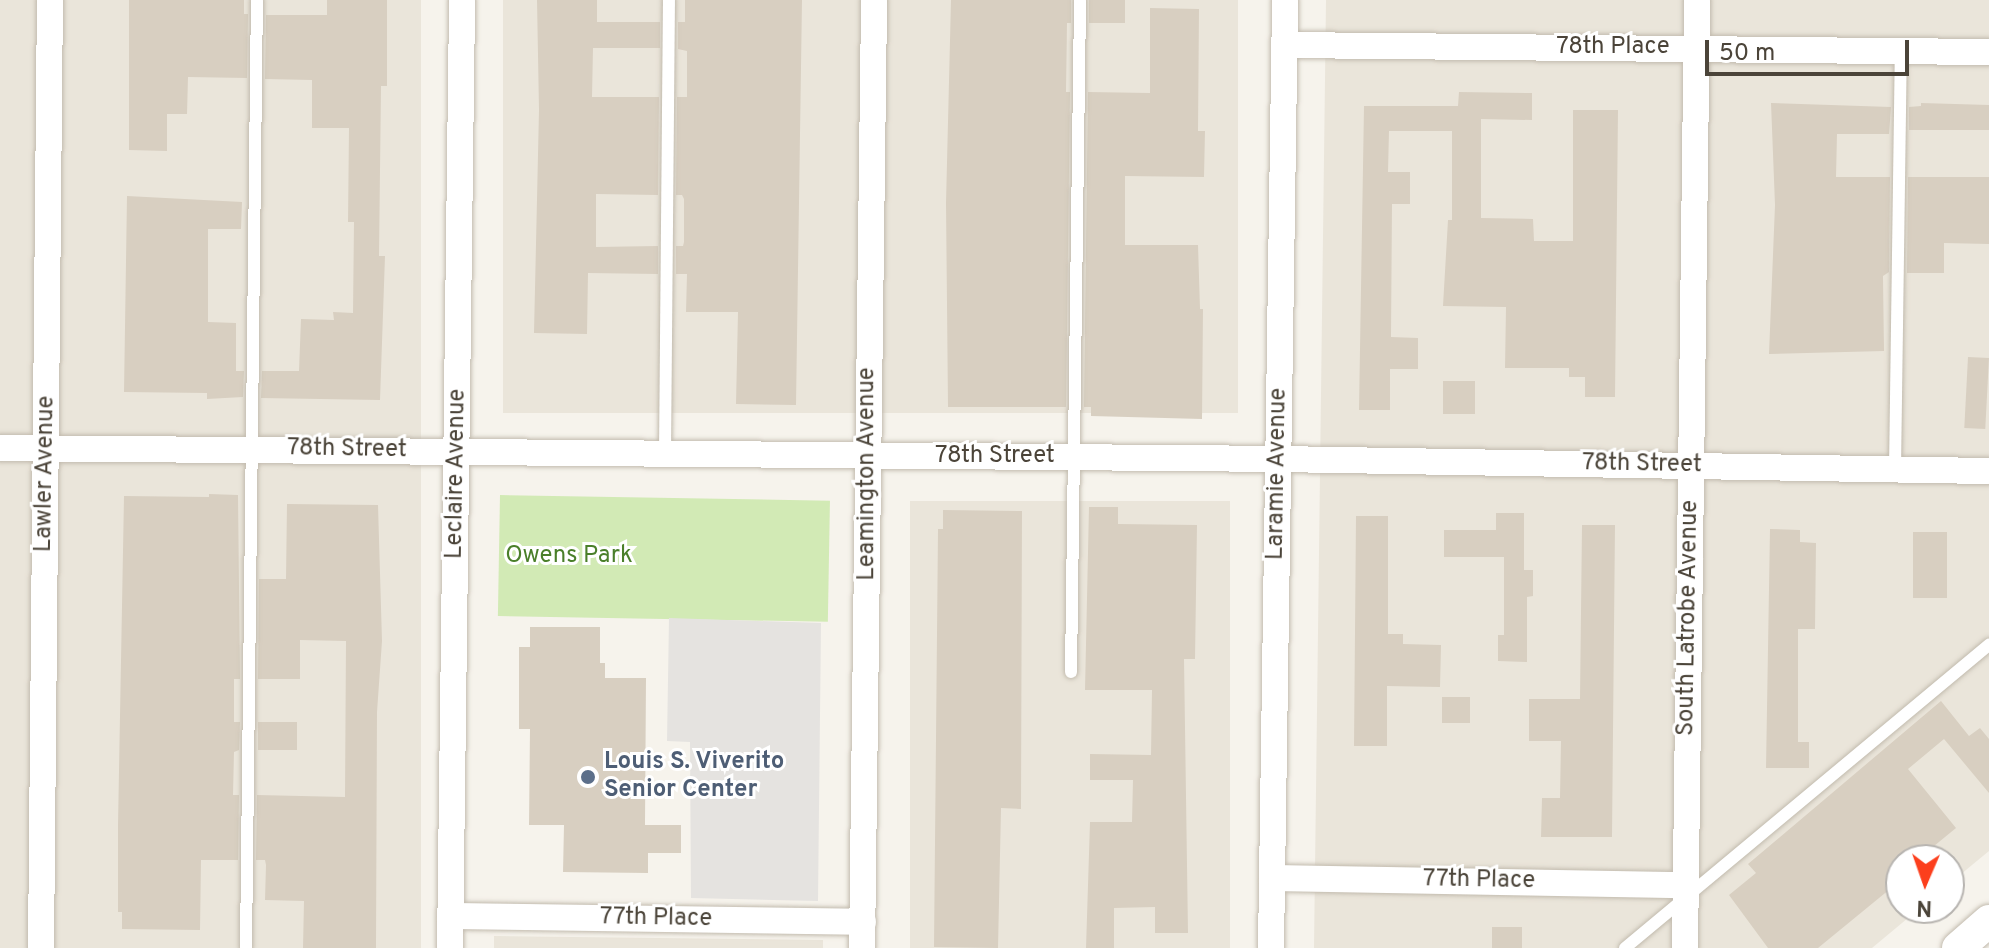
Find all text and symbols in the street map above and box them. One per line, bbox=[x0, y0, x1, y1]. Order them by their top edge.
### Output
scale bar bbox=[1709, 24, 1913, 74]
street label: 78th Place bbox=[1556, 34, 1670, 62]
text: 50 m bbox=[1719, 39, 1775, 69]
street label: Leamington Avenue bbox=[854, 367, 882, 581]
street label: Laramie Avenue bbox=[1262, 387, 1294, 561]
street label: Leclaire Avenue bbox=[441, 388, 473, 560]
street label: Lawler Avenue bbox=[30, 395, 62, 553]
street label: 78th Street bbox=[287, 435, 407, 465]
street label: 78th Street bbox=[935, 443, 1055, 471]
street label: 78th Street bbox=[1582, 450, 1702, 480]
street label: South Latrobe Avenue bbox=[1673, 499, 1705, 737]
park label: Owens Park bbox=[505, 543, 633, 571]
place label: Louis S. Viverito Senior Center bbox=[604, 749, 785, 805]
marker: Louis S. Viverito Senior Center bbox=[579, 768, 597, 786]
north arrow bbox=[1885, 844, 1965, 924]
street label: 77th Place bbox=[1423, 866, 1535, 896]
text: N bbox=[1916, 893, 1933, 920]
street label: 77th Place bbox=[600, 904, 712, 934]

